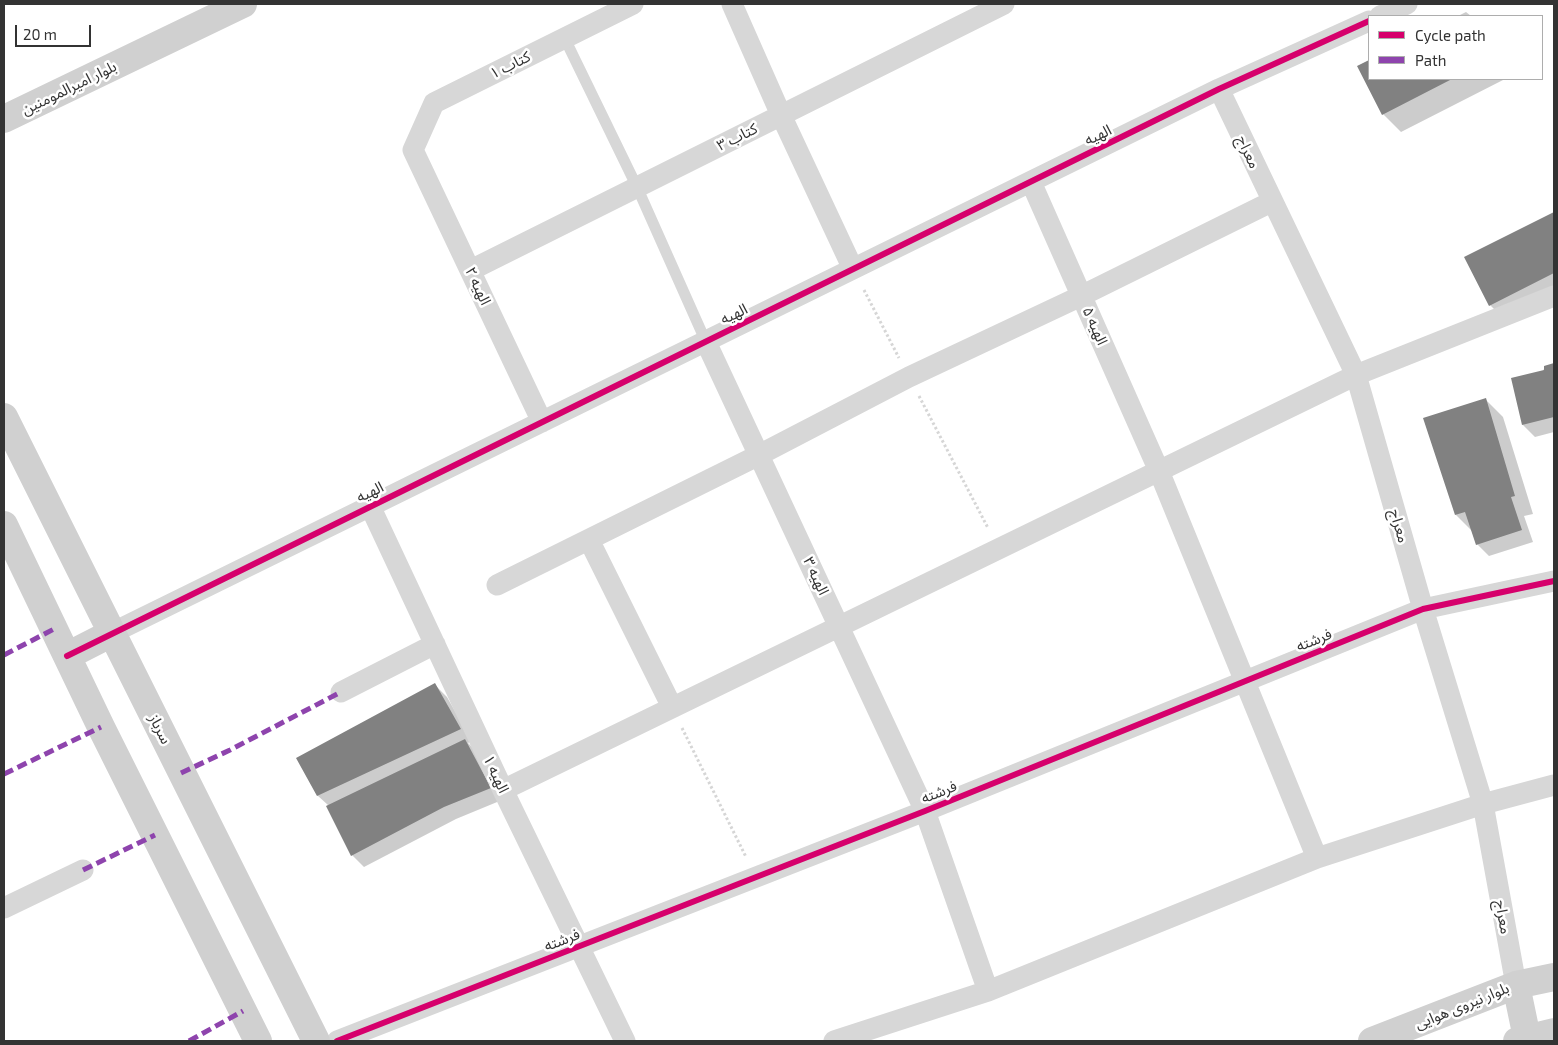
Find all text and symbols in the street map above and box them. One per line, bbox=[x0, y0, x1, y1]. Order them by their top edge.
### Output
scale bar bbox=[18, 15, 94, 47]
legend bbox=[1368, 15, 1543, 80]
text: 20 m bbox=[23, 25, 57, 43]
text: Cycle path bbox=[1415, 26, 1486, 44]
street label: کتاب ۱ bbox=[487, 47, 533, 83]
text: Path bbox=[1415, 51, 1446, 69]
street label: بلوار امیرالمومنین bbox=[19, 57, 119, 119]
street label: کتاب ۳ bbox=[714, 119, 760, 155]
street label: الهیه bbox=[1081, 121, 1115, 149]
street label: معراج bbox=[1233, 133, 1263, 171]
street label: الهیه ۲ bbox=[461, 264, 495, 308]
street label: الهیه bbox=[717, 300, 751, 328]
street label: الهیه ۵ bbox=[1079, 304, 1111, 348]
street label: الهیه bbox=[353, 478, 387, 506]
street label: معراج bbox=[1386, 507, 1412, 545]
street label: الهیه ۳ bbox=[799, 554, 833, 598]
street label: فرشته bbox=[1294, 625, 1334, 655]
street label: سرباز bbox=[145, 711, 175, 747]
street label: الهیه ۱ bbox=[479, 752, 513, 796]
street label: فرشته bbox=[919, 777, 959, 807]
street label: معراج bbox=[1491, 898, 1515, 936]
street label: فرشته bbox=[542, 925, 582, 955]
street label: بلوار نیروی هوایی bbox=[1412, 979, 1512, 1033]

